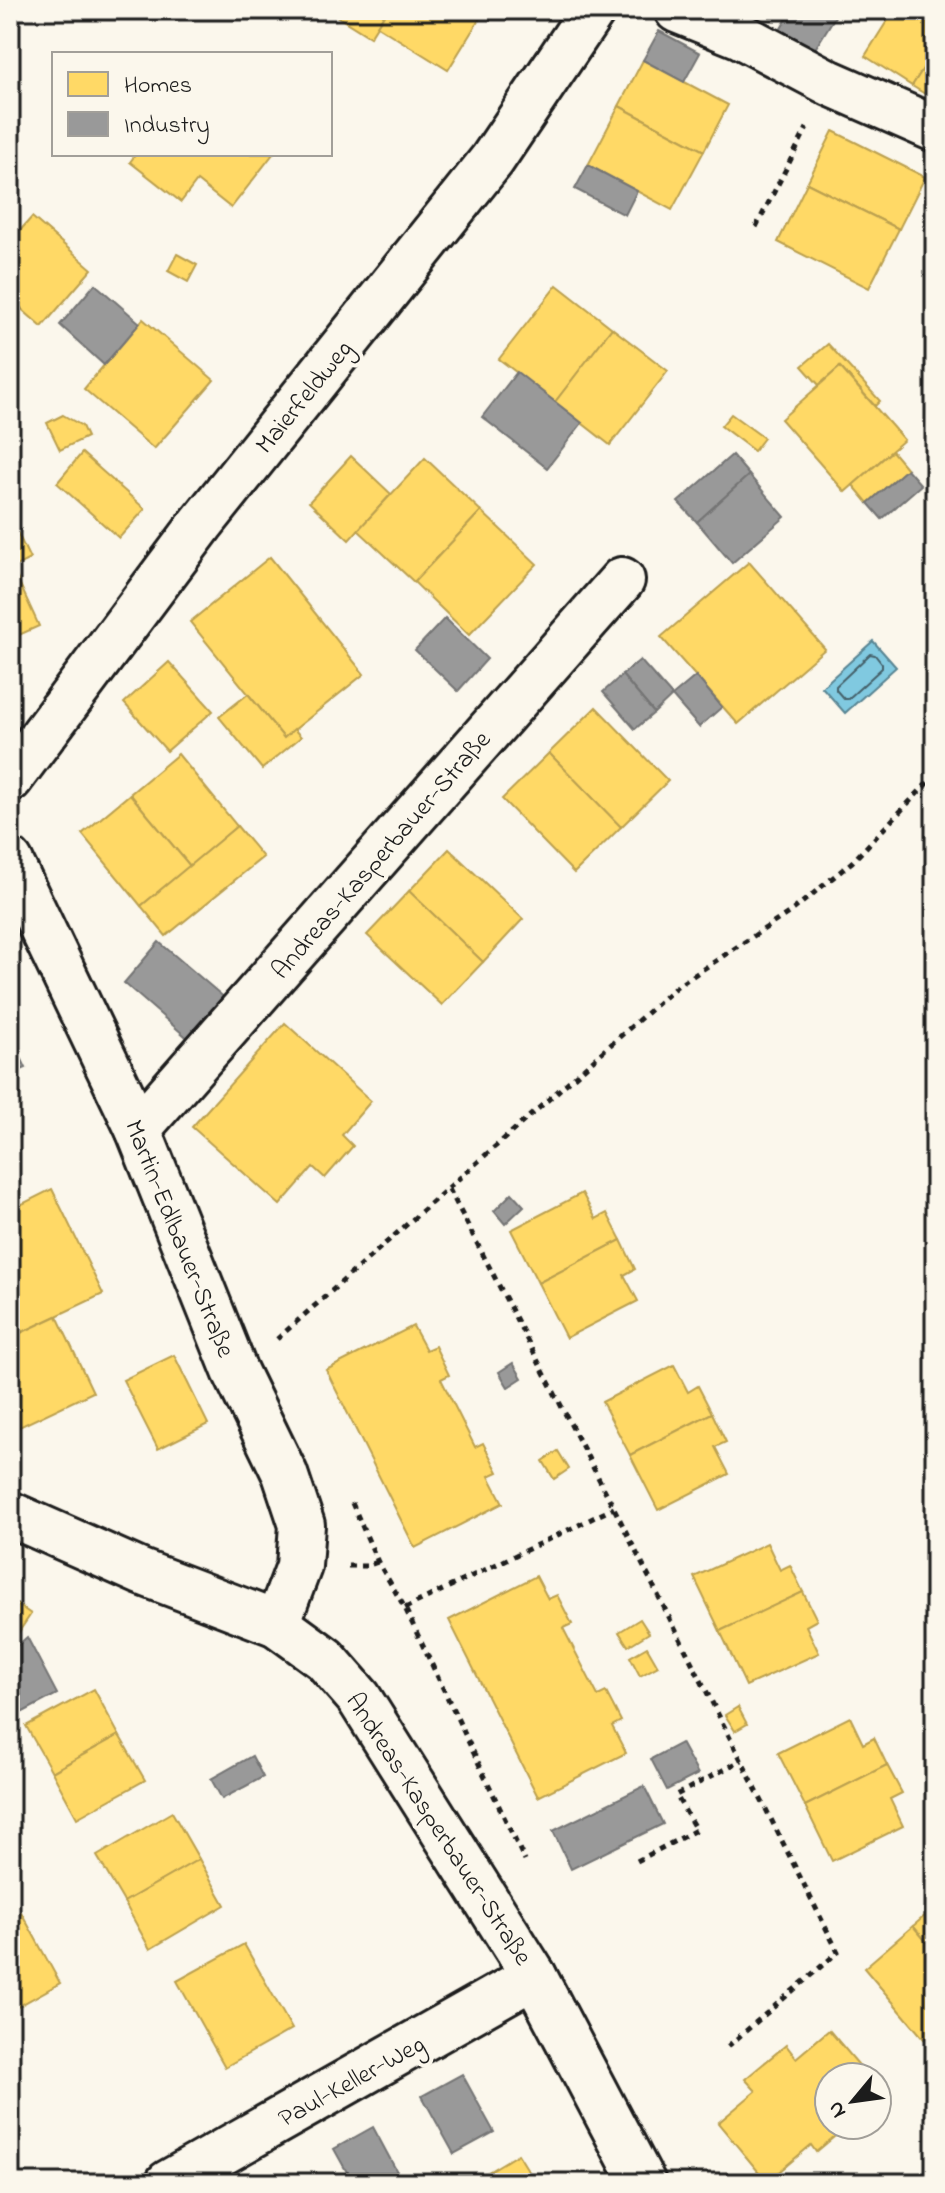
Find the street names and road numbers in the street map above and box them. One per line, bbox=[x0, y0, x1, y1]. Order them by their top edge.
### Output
street label: Maierfeldweg bbox=[247, 333, 363, 463]
street label: Andreas-Kasperbauer-Straße bbox=[263, 723, 501, 989]
street label: Martin-Edlbauer-Straße bbox=[113, 1115, 243, 1364]
street label: Andreas-Kasperbauer-Straße bbox=[335, 1686, 540, 1974]
street label: Paul-Keller-Weg bbox=[272, 2027, 433, 2139]

